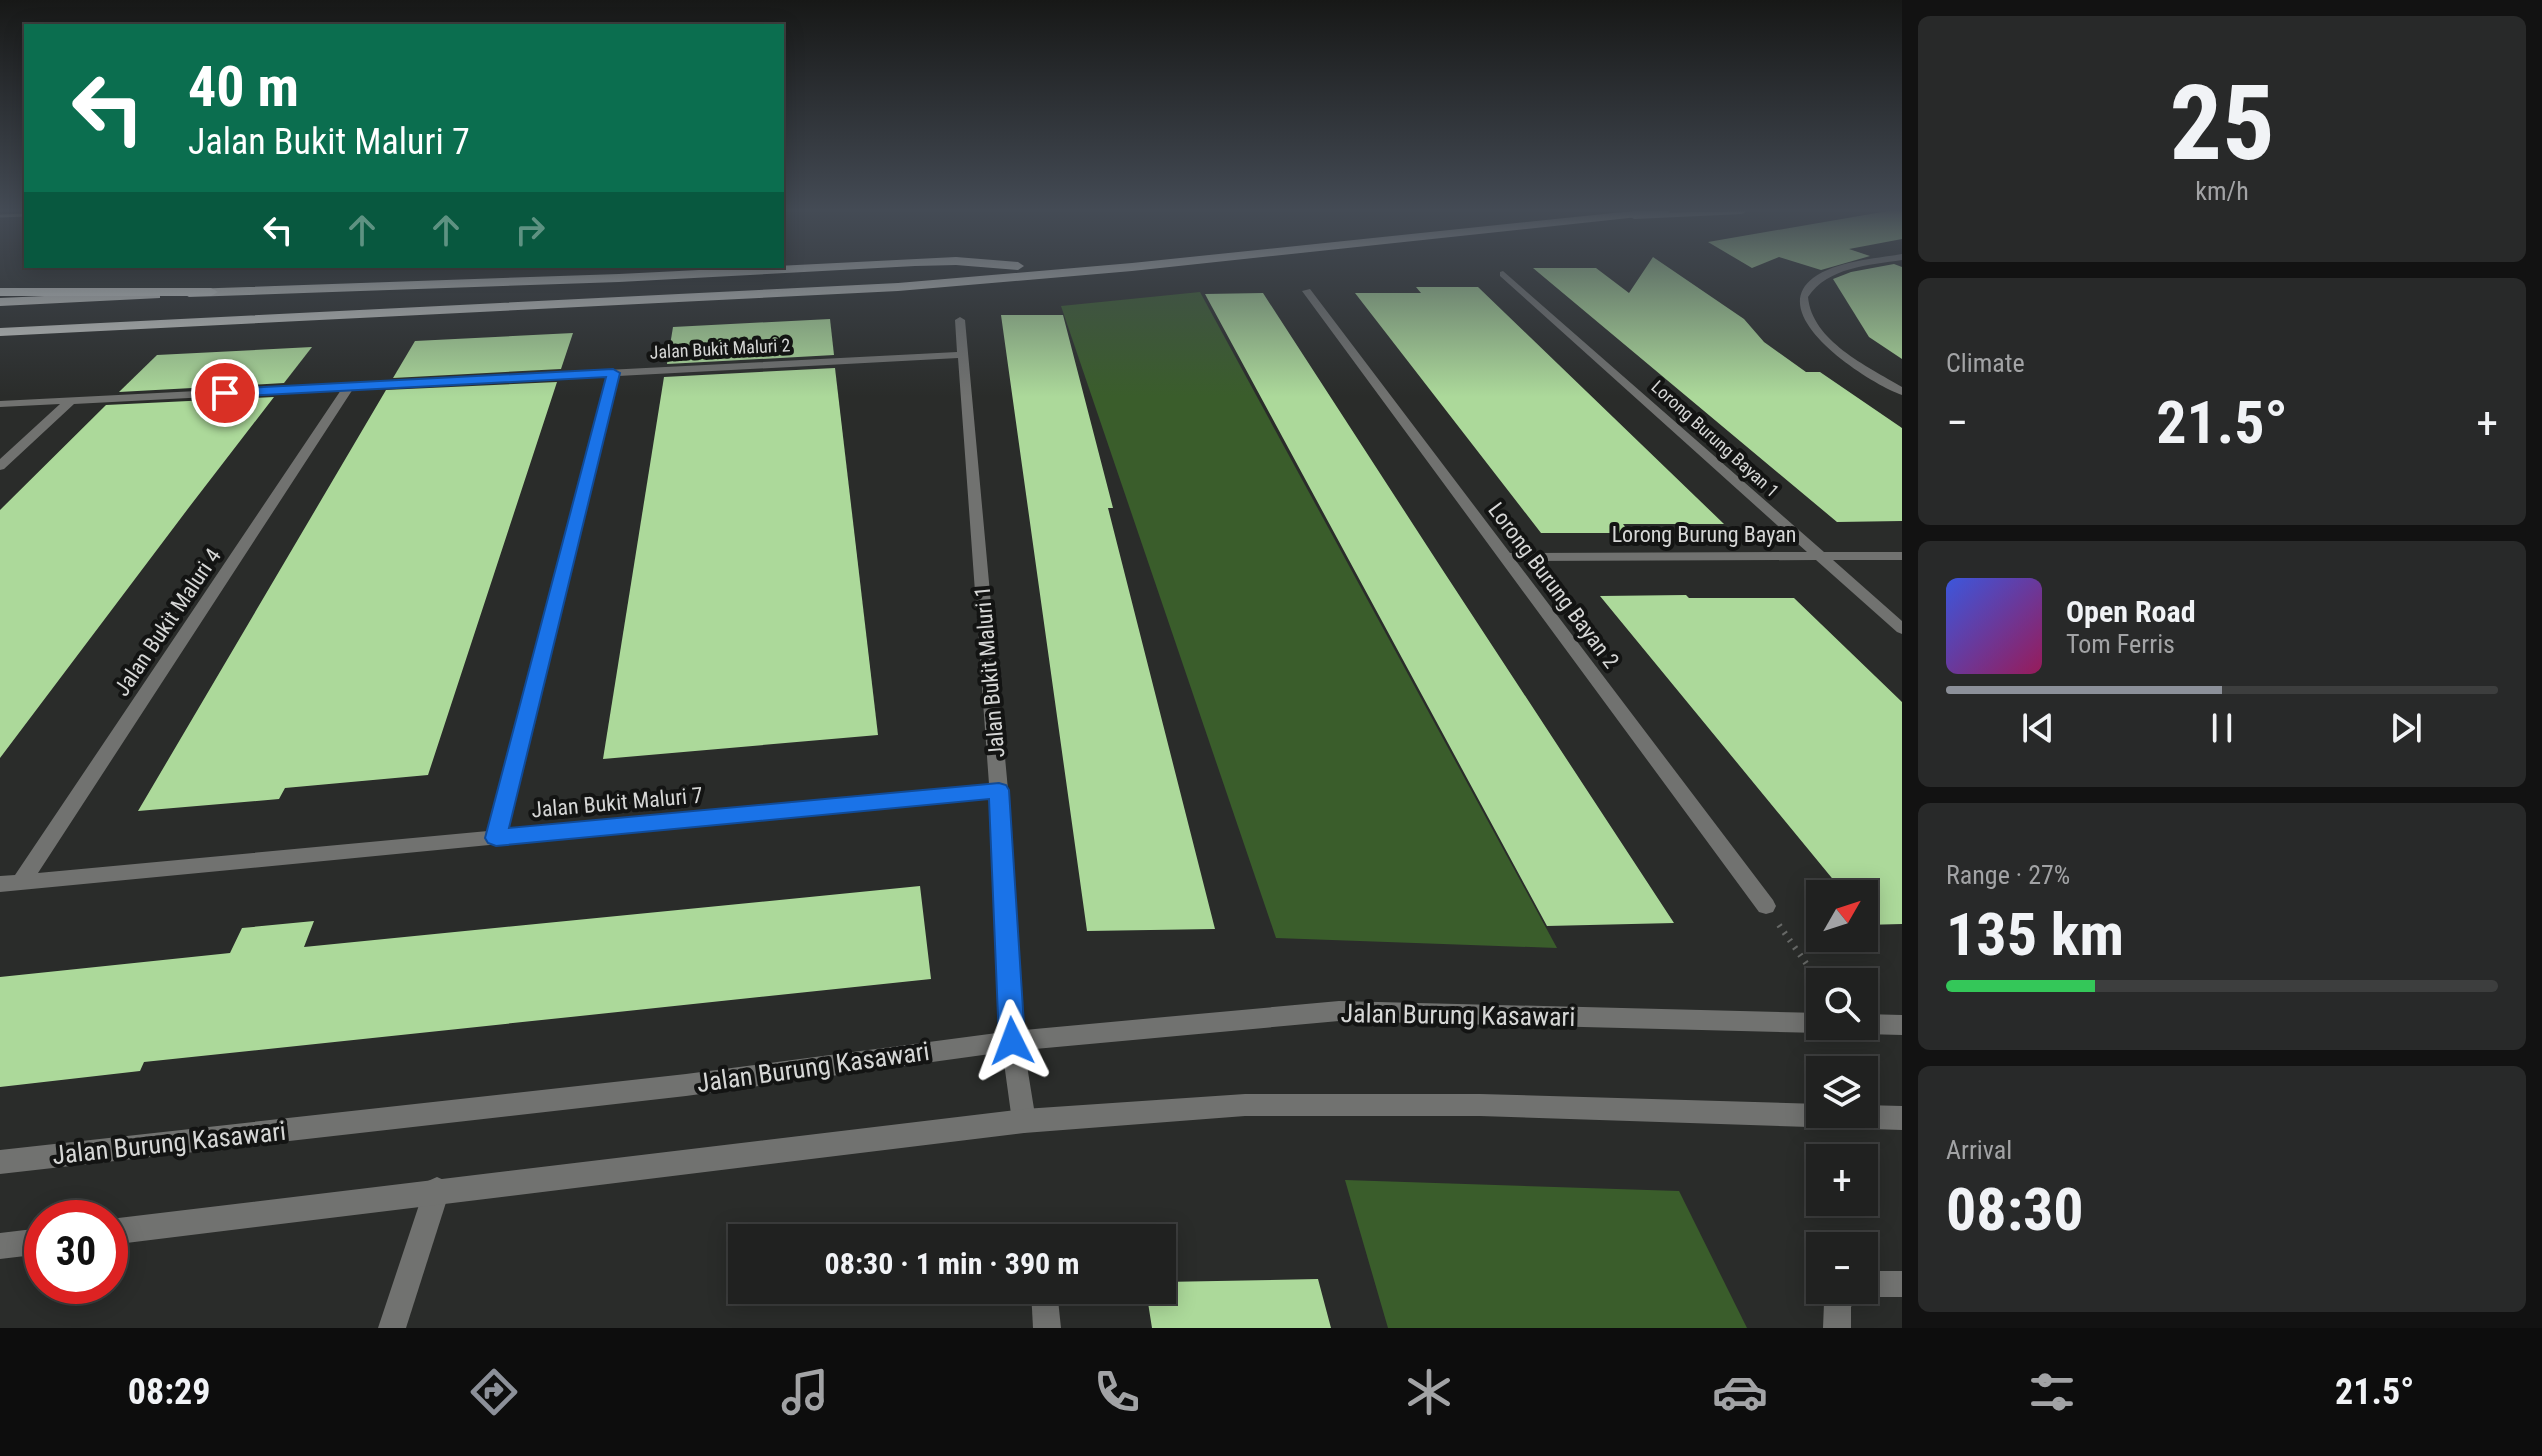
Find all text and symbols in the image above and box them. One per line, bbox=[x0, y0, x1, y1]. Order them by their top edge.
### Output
text: 40 m bbox=[188, 54, 299, 120]
icon: left bbox=[56, 56, 160, 160]
text: 25 bbox=[2169, 63, 2275, 184]
text: Jalan Bukit Maluri 7 bbox=[188, 121, 470, 163]
text: km/h bbox=[2195, 176, 2249, 206]
icon: left bbox=[256, 208, 300, 252]
icon: ahead bbox=[340, 208, 384, 252]
icon: ahead bbox=[424, 208, 468, 252]
icon: right bbox=[508, 208, 552, 252]
street label: Jalan Bukit Maluri 2 bbox=[649, 334, 791, 363]
text: Climate bbox=[1946, 348, 2025, 378]
pin bbox=[191, 359, 259, 427]
icon: arrive bbox=[203, 371, 247, 415]
street label: Lorong Burung Bayan 1 bbox=[1647, 376, 1783, 501]
text: 21.5° bbox=[2156, 387, 2288, 458]
text: − bbox=[1946, 397, 1968, 449]
text: + bbox=[2476, 397, 2498, 449]
street label: Lorong Burung Bayan 2 bbox=[1483, 498, 1624, 673]
street label: Lorong Burung Bayan bbox=[1612, 522, 1796, 547]
street label: Jalan Bukit Maluri 4 bbox=[109, 544, 226, 701]
street label: Jalan Bukit Maluri 1 bbox=[970, 585, 1009, 759]
text: Open Road bbox=[2066, 594, 2196, 629]
text: Tom Ferris bbox=[2066, 629, 2175, 659]
icon: previous bbox=[2016, 706, 2060, 750]
icon: pause bbox=[2200, 706, 2244, 750]
icon: next bbox=[2384, 706, 2428, 750]
street label: Jalan Bukit Maluri 7 bbox=[530, 783, 704, 822]
text: Range · 27% bbox=[1946, 860, 2070, 890]
north arrow bbox=[1806, 880, 1878, 952]
map controls bbox=[1806, 880, 1878, 1304]
text: 135 km bbox=[1946, 899, 2124, 970]
button: search bbox=[1806, 968, 1878, 1040]
street label: Jalan Burung Kasawari bbox=[1340, 998, 1576, 1032]
position arrow bbox=[970, 999, 1054, 1083]
street label: Jalan Burung Kasawari bbox=[695, 1036, 931, 1098]
button: layers bbox=[1806, 1056, 1878, 1128]
street label: Jalan Burung Kasawari bbox=[51, 1116, 287, 1170]
text: Arrival bbox=[1946, 1135, 2012, 1165]
button: + bbox=[1806, 1144, 1878, 1216]
text: 08:30 bbox=[1946, 1174, 2084, 1245]
speed limit sign: 30 bbox=[24, 1200, 128, 1304]
button: − bbox=[1806, 1232, 1878, 1304]
text: 08:30 · 1 min · 390 m bbox=[825, 1246, 1079, 1281]
icon: directions bbox=[466, 1364, 522, 1420]
icon: music bbox=[777, 1364, 833, 1420]
icon: phone bbox=[1089, 1364, 1145, 1420]
icon: climate bbox=[1401, 1364, 1457, 1420]
icon: car bbox=[1712, 1364, 1768, 1420]
icon: filters bbox=[2024, 1364, 2080, 1420]
text: 08:29 bbox=[128, 1371, 210, 1413]
text: 21.5° bbox=[2335, 1371, 2414, 1413]

